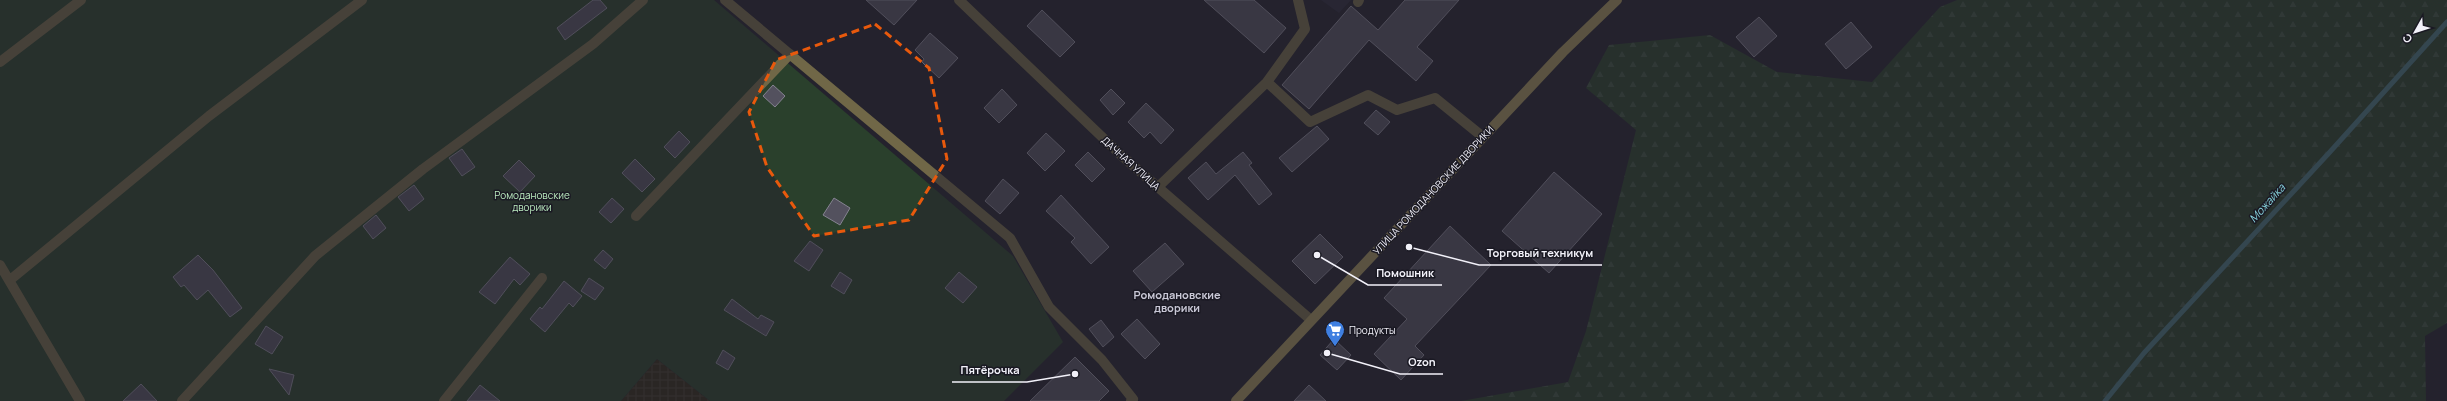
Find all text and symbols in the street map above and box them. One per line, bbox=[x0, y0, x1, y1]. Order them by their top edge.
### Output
north arrow bbox=[2395, 12, 2435, 52]
text: С bbox=[2398, 31, 2415, 46]
street label: УЛИЦА РОМОДАНОВСКИЕ ДВОРИКИ bbox=[1369, 122, 1497, 258]
street label: ДАЧНАЯ УЛИЦА bbox=[1099, 133, 1164, 194]
water label: Можайка bbox=[2245, 180, 2289, 225]
park label: Ромодановские дворики bbox=[494, 188, 570, 214]
callout: Торговый техникум bbox=[1479, 242, 1602, 265]
text: Торговый техникум bbox=[1487, 245, 1593, 260]
callout: Помошник bbox=[1368, 262, 1442, 285]
text: Помошник bbox=[1376, 265, 1435, 280]
district label: Ромодановские дворики bbox=[1133, 287, 1221, 315]
supermarket icon: Продукты bbox=[1324, 319, 1346, 347]
place label: Продукты bbox=[1349, 323, 1396, 337]
callout: Ozon bbox=[1400, 351, 1443, 374]
text: Ozon bbox=[1408, 354, 1436, 369]
callout: Пятёрочка bbox=[952, 359, 1027, 382]
text: Пятёрочка bbox=[960, 362, 1020, 377]

